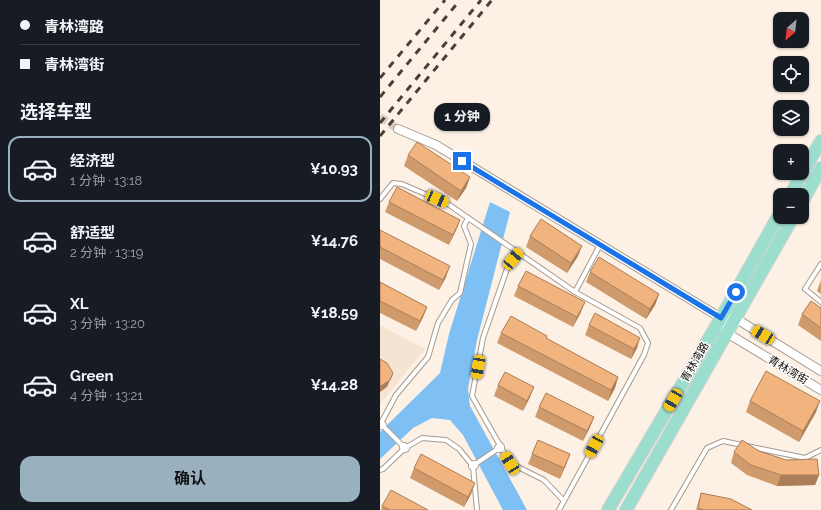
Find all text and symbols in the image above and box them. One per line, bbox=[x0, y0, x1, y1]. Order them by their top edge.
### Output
north arrow bbox=[773, 12, 809, 48]
map controls bbox=[773, 12, 809, 224]
text: 青林湾路 bbox=[44, 18, 104, 36]
text: 青林湾街 bbox=[44, 56, 104, 74]
button: locate bbox=[773, 56, 809, 92]
button: layers bbox=[773, 100, 809, 136]
text: 选择车型 bbox=[20, 101, 92, 122]
callout: 1 分钟 bbox=[434, 103, 490, 131]
text: 1 分钟 bbox=[444, 109, 480, 124]
button: + bbox=[773, 144, 809, 180]
icon: car bbox=[22, 151, 58, 187]
text: 经济型 bbox=[70, 152, 115, 170]
route end bbox=[453, 152, 471, 170]
text: ¥10.93 bbox=[310, 160, 358, 178]
text: 1 分钟 · 13:18 bbox=[70, 173, 142, 188]
button: − bbox=[773, 188, 809, 224]
car bbox=[424, 189, 450, 209]
icon: car bbox=[22, 223, 58, 259]
text: 舒适型 bbox=[70, 224, 115, 242]
text: ¥14.76 bbox=[311, 232, 358, 250]
text: 2 分钟 · 13:19 bbox=[70, 245, 143, 260]
car bbox=[501, 246, 525, 272]
route start bbox=[727, 283, 745, 301]
icon: car bbox=[22, 295, 58, 331]
text: XL bbox=[70, 295, 88, 313]
text: ¥18.59 bbox=[310, 304, 358, 322]
text: 3 分钟 · 13:20 bbox=[70, 316, 145, 331]
car bbox=[750, 324, 776, 346]
street label: 青林湾路 bbox=[678, 340, 712, 384]
street label: 青林湾街 bbox=[766, 353, 810, 387]
car bbox=[470, 354, 486, 380]
icon: car bbox=[22, 367, 58, 403]
text: Green bbox=[70, 367, 114, 385]
text: ¥14.28 bbox=[310, 376, 358, 394]
car bbox=[662, 387, 684, 413]
text: 4 分钟 · 13:21 bbox=[70, 388, 143, 403]
car bbox=[583, 433, 605, 459]
car bbox=[499, 450, 521, 476]
button: 确认 bbox=[20, 456, 360, 502]

